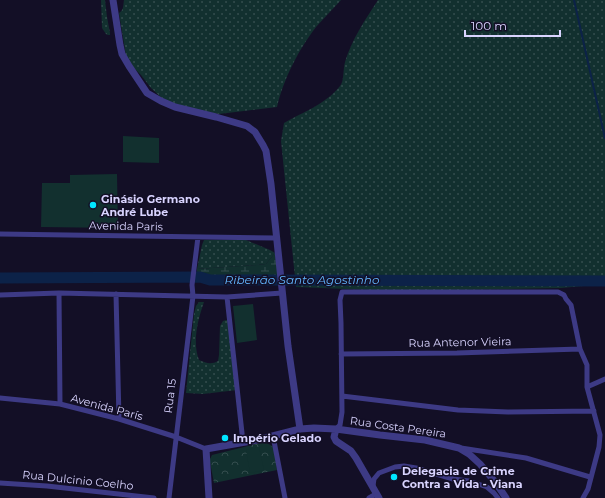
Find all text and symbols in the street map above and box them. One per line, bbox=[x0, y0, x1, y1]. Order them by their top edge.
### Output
scale bar bbox=[465, 12, 560, 38]
text: 100 m bbox=[471, 18, 507, 33]
place label: Ginásio Germano André Lube bbox=[100, 192, 200, 219]
marker: Ginásio Germano André Lube bbox=[88, 200, 98, 210]
street label: Avenida Paris bbox=[89, 218, 164, 234]
water label: Ribeirão Santo Agostinho bbox=[225, 272, 380, 287]
street label: Rua Antenor Vieira bbox=[408, 334, 512, 350]
street label: Rua 15 bbox=[161, 378, 179, 414]
street label: Avenida París bbox=[69, 391, 145, 424]
street label: Rua Costa Pereira bbox=[349, 413, 447, 441]
place label: Império Gelado bbox=[233, 431, 321, 445]
marker: Império Gelado bbox=[220, 433, 230, 443]
place label: Delegacia de Crime Contra a Vida - Viana bbox=[402, 464, 523, 491]
street label: Rua Dulcinio Coelho bbox=[22, 467, 134, 493]
marker: Delegacia de Crime Contra a Vida - Viana bbox=[389, 472, 399, 482]

